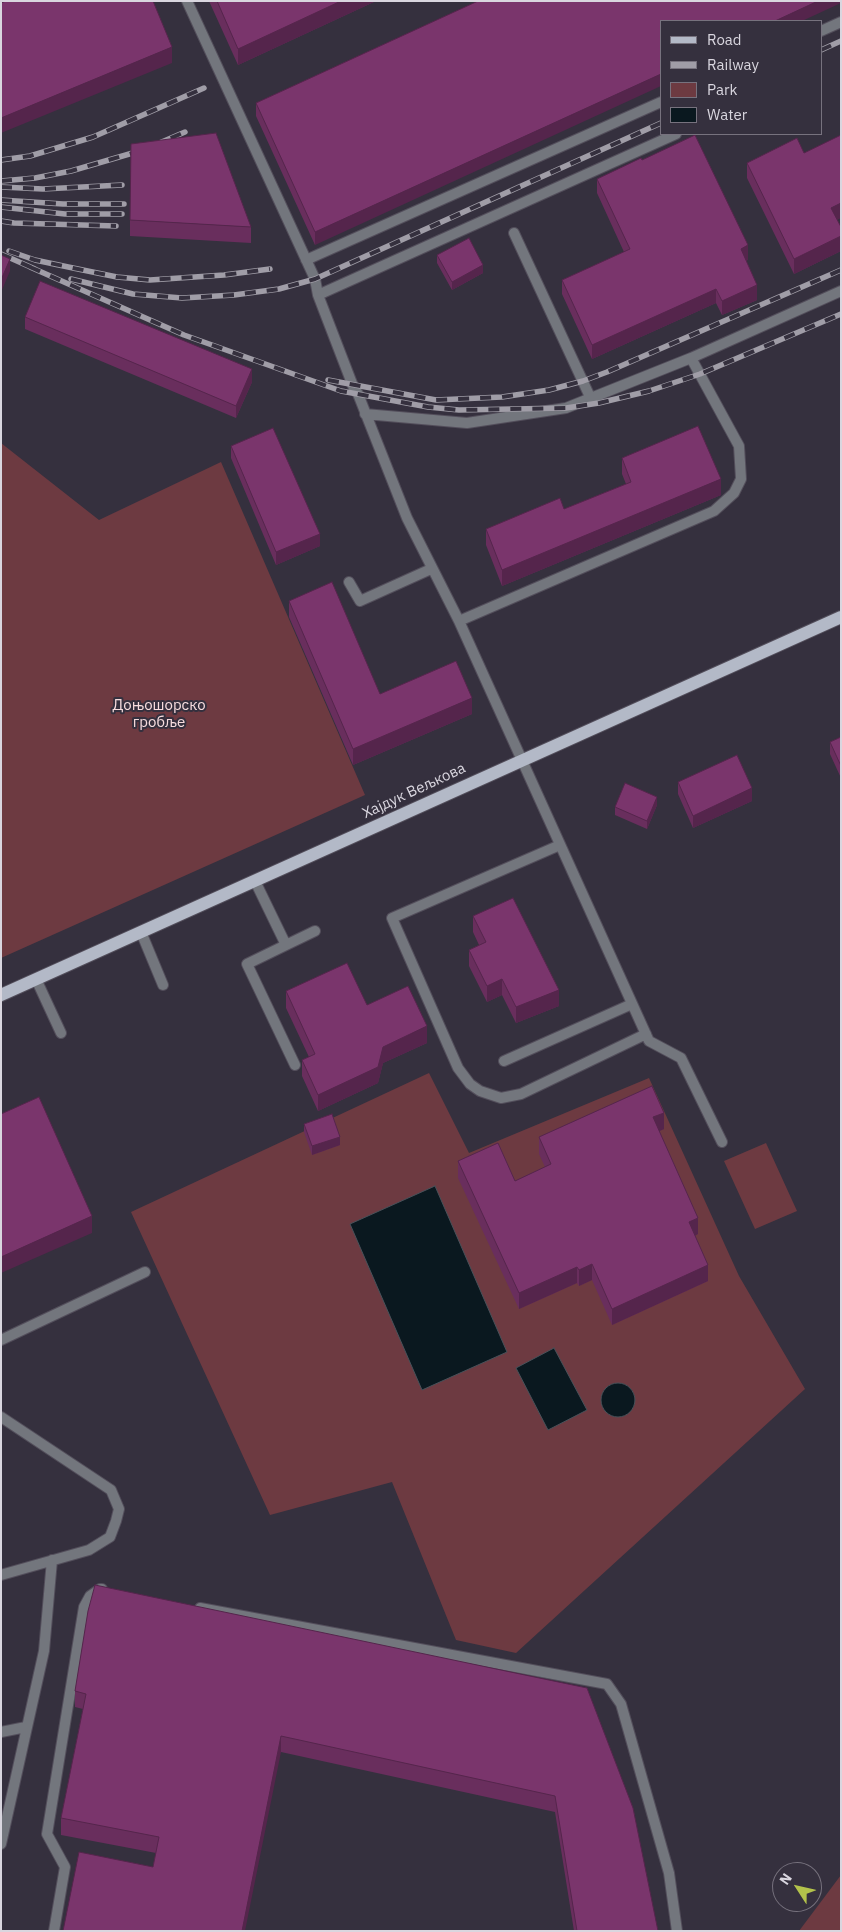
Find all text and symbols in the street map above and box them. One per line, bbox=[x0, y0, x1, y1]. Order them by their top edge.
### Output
legend bbox=[660, 20, 822, 135]
text: Road bbox=[707, 30, 742, 49]
text: Railway bbox=[707, 55, 759, 74]
text: Park bbox=[707, 80, 737, 99]
text: Water bbox=[707, 105, 747, 124]
park label: Доњошорско гробље bbox=[112, 697, 206, 732]
street label: Хајдук Вељкова bbox=[360, 759, 468, 823]
north arrow bbox=[772, 1862, 822, 1912]
text: N bbox=[775, 1870, 796, 1888]

